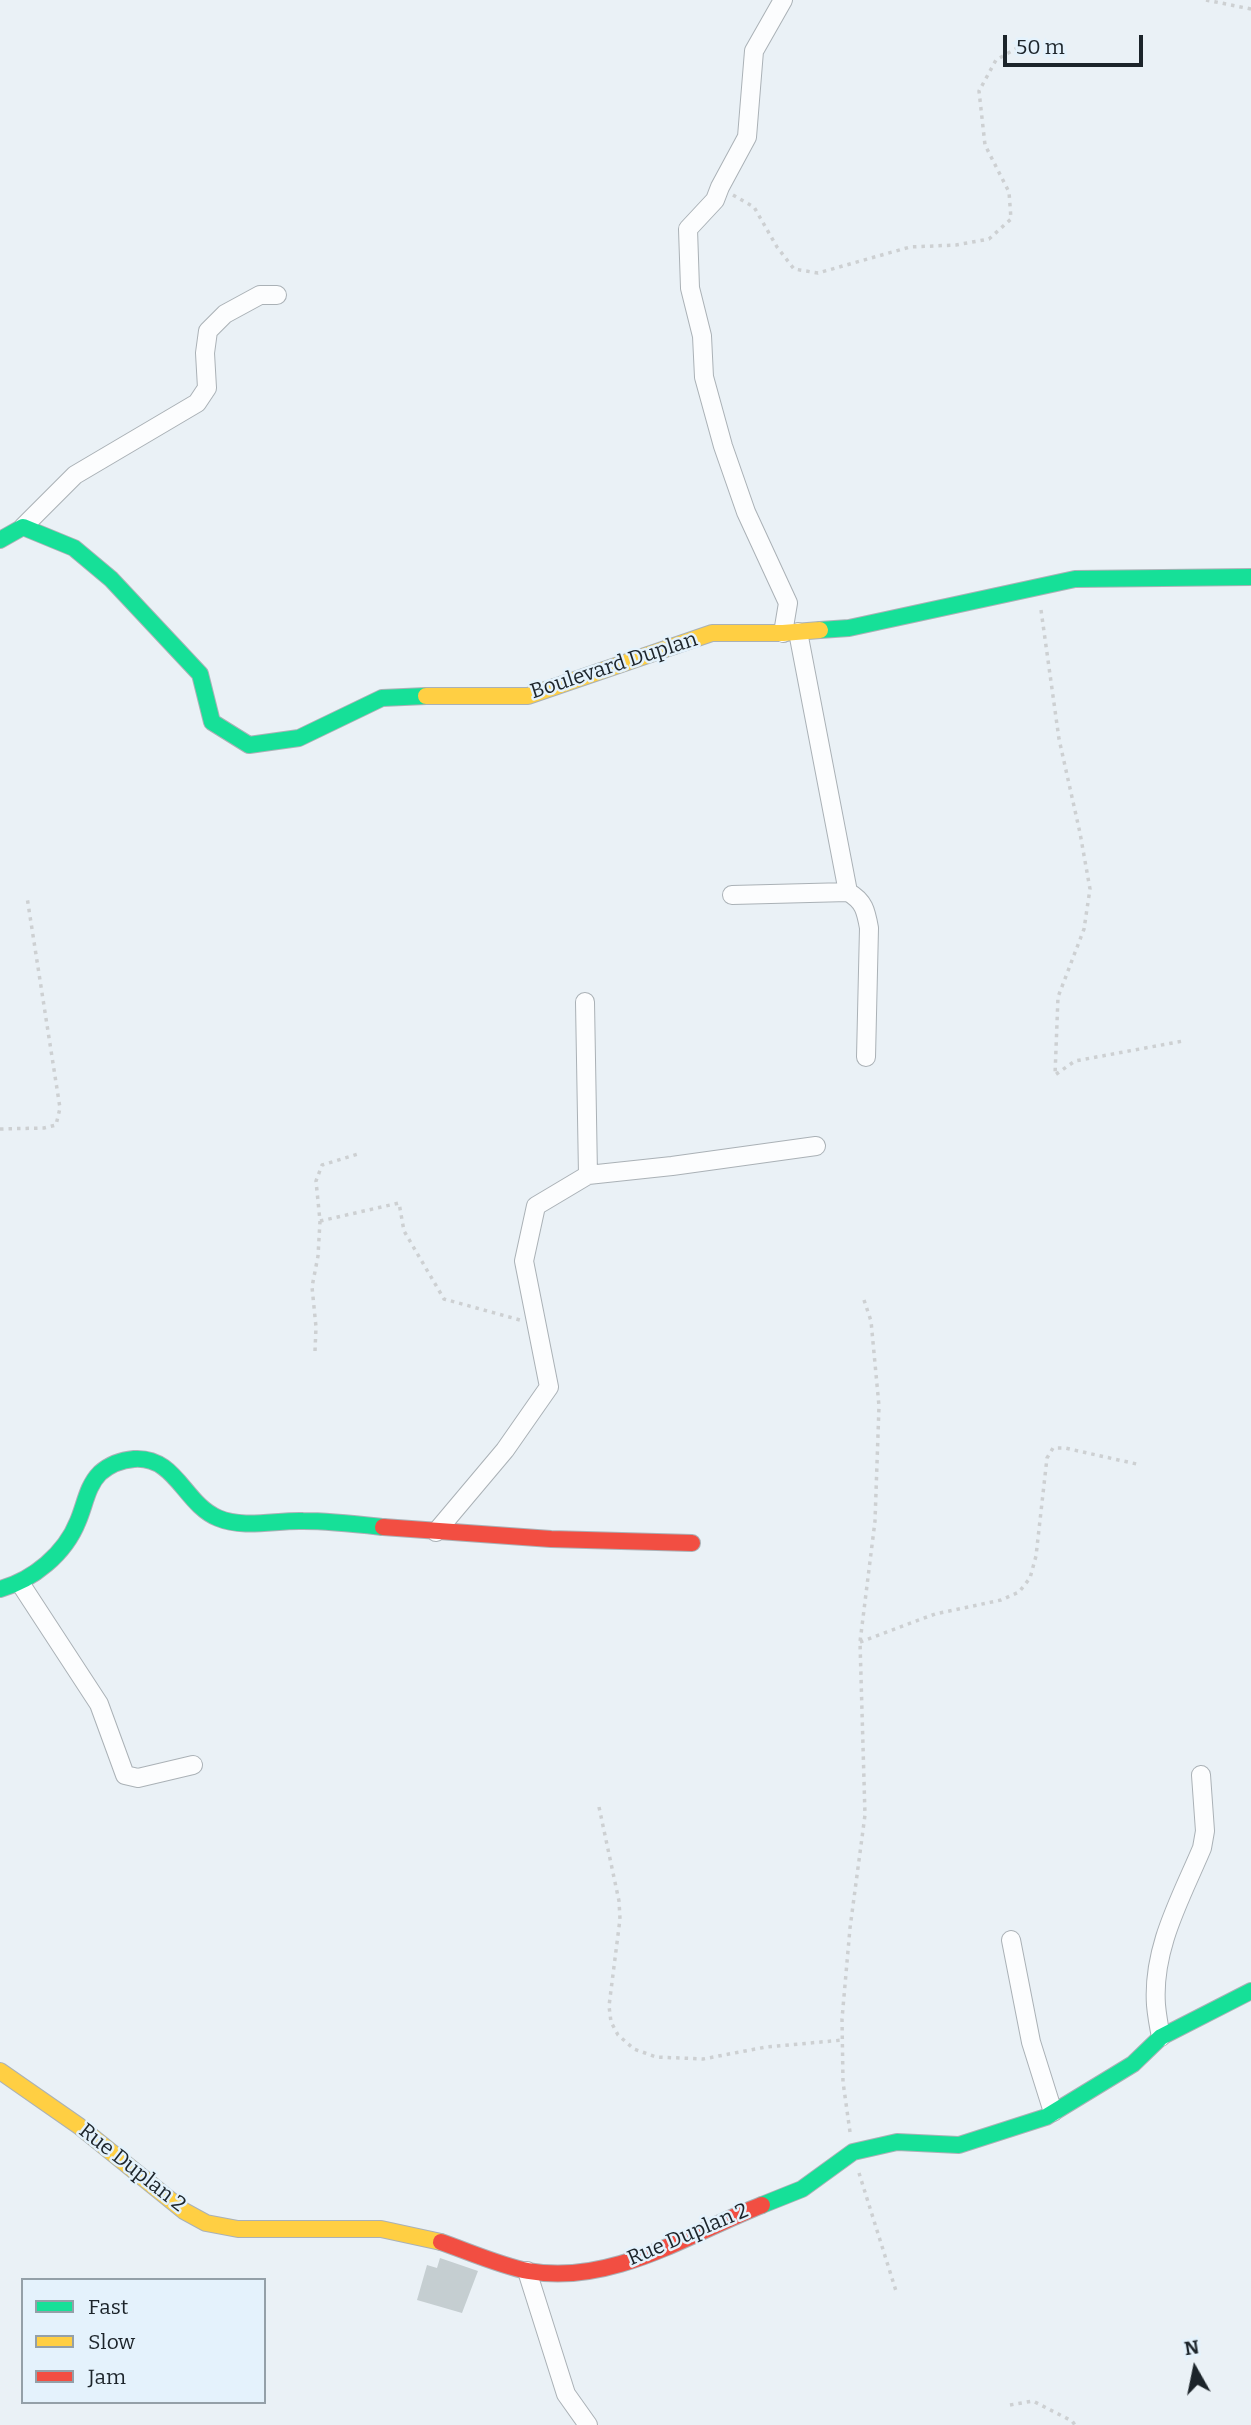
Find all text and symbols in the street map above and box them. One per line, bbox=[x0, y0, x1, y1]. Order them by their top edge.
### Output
scale bar bbox=[1006, 21, 1146, 65]
text: 50 m bbox=[1016, 34, 1065, 60]
street label: Boulevard Duplan bbox=[527, 627, 701, 705]
street label: Rue Duplan 2 bbox=[74, 2118, 190, 2218]
street label: Rue Duplan 2 bbox=[624, 2198, 752, 2272]
legend bbox=[21, 2278, 266, 2404]
text: Fast bbox=[88, 2294, 128, 2320]
text: Slow bbox=[88, 2329, 135, 2355]
north arrow bbox=[1160, 2334, 1230, 2404]
text: N bbox=[1183, 2335, 1201, 2360]
text: Jam bbox=[88, 2364, 126, 2390]

